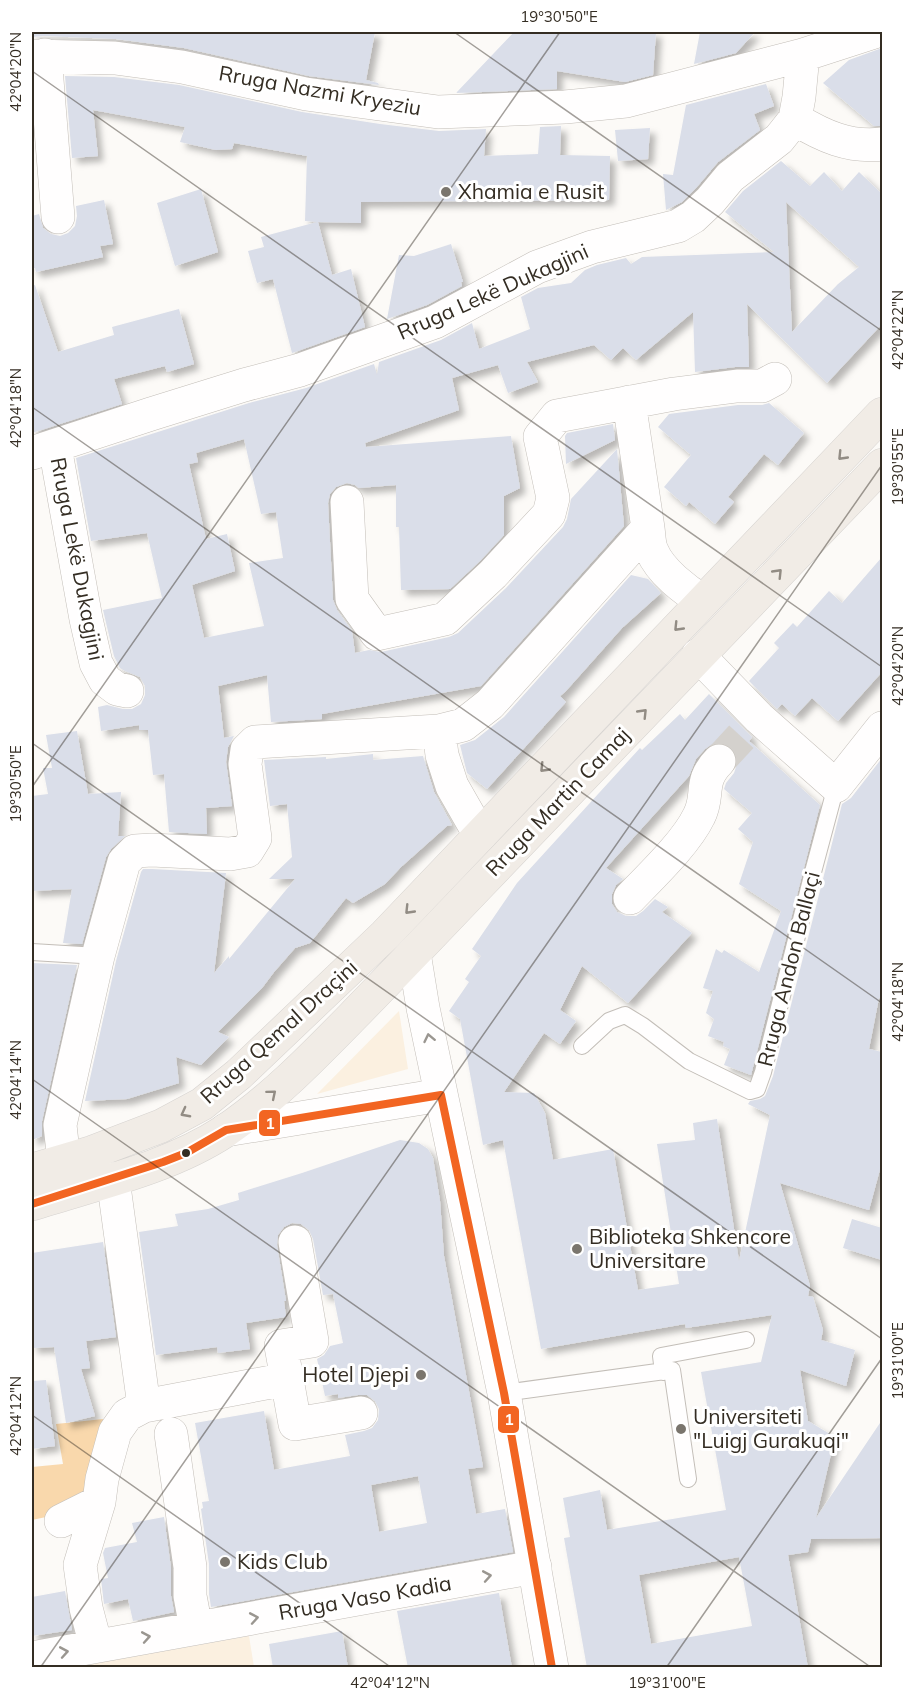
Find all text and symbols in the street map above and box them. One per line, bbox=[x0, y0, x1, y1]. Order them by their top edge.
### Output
text: 19°30'50"E bbox=[520, 7, 598, 26]
text: 42°04'20"N bbox=[6, 32, 25, 112]
street label: Rruga Nazmi Kryeziu bbox=[217, 59, 423, 121]
place label: Xhamia e Rusit bbox=[458, 178, 604, 204]
marker: Xhamia e Rusit bbox=[439, 185, 453, 199]
street label: Rruga Lekë Dukagjini bbox=[393, 237, 592, 345]
text: 42°04'22"N bbox=[888, 290, 907, 370]
text: 42°04'18"N bbox=[6, 368, 25, 448]
text: 19°30'55"E bbox=[888, 428, 907, 506]
one-way arrow bbox=[838, 448, 849, 459]
street label: Rruga Lekë Dukagjini bbox=[46, 455, 110, 663]
one-way arrow bbox=[771, 569, 782, 579]
one-way arrow bbox=[675, 620, 686, 631]
text: 42°04'20"N bbox=[888, 626, 907, 706]
one-way arrow bbox=[635, 710, 646, 721]
street label: Rruga Martin Camaj bbox=[480, 722, 635, 881]
text: 19°30'50"E bbox=[6, 745, 25, 823]
one-way arrow bbox=[540, 761, 551, 772]
street label: Rruga Andon Ballaçi bbox=[751, 869, 825, 1069]
one-way arrow bbox=[406, 902, 417, 913]
street label: Rruga Qemal Draçini bbox=[194, 954, 362, 1109]
text: 42°04'18"N bbox=[888, 962, 907, 1042]
one-way arrow bbox=[423, 1033, 436, 1043]
text: 42°04'14"N bbox=[6, 1040, 25, 1120]
one-way arrow bbox=[265, 1090, 276, 1101]
one-way arrow bbox=[181, 1106, 191, 1117]
line badge: 1 bbox=[258, 1109, 281, 1137]
text: 1 bbox=[265, 1113, 275, 1133]
unlabelled marker bbox=[180, 1147, 192, 1159]
place label: Biblioteka Shkencore Universitare bbox=[589, 1223, 791, 1273]
marker: Biblioteka Shkencore Universitare bbox=[570, 1242, 584, 1256]
text: 19°31'00"E bbox=[888, 1322, 907, 1400]
place label: Hotel Djepi bbox=[302, 1361, 409, 1387]
marker: Hotel Djepi bbox=[414, 1368, 428, 1382]
text: 42°04'12"N bbox=[6, 1376, 25, 1456]
place label: Universiteti "Luigj Gurakuqi" bbox=[693, 1403, 849, 1453]
line badge: 1 bbox=[497, 1405, 520, 1434]
text: 1 bbox=[504, 1409, 514, 1429]
marker: Universiteti "Luigj Gurakuqi" bbox=[674, 1422, 688, 1436]
place label: Kids Club bbox=[237, 1548, 328, 1574]
marker: Kids Club bbox=[218, 1555, 232, 1569]
street label: Rruga Vaso Kadia bbox=[276, 1569, 453, 1625]
one-way arrow bbox=[481, 1570, 491, 1583]
one-way arrow bbox=[248, 1612, 258, 1625]
one-way arrow bbox=[140, 1631, 150, 1644]
one-way arrow bbox=[58, 1646, 68, 1659]
text: 42°04'12"N bbox=[350, 1673, 430, 1692]
text: 19°31'00"E bbox=[628, 1673, 706, 1692]

